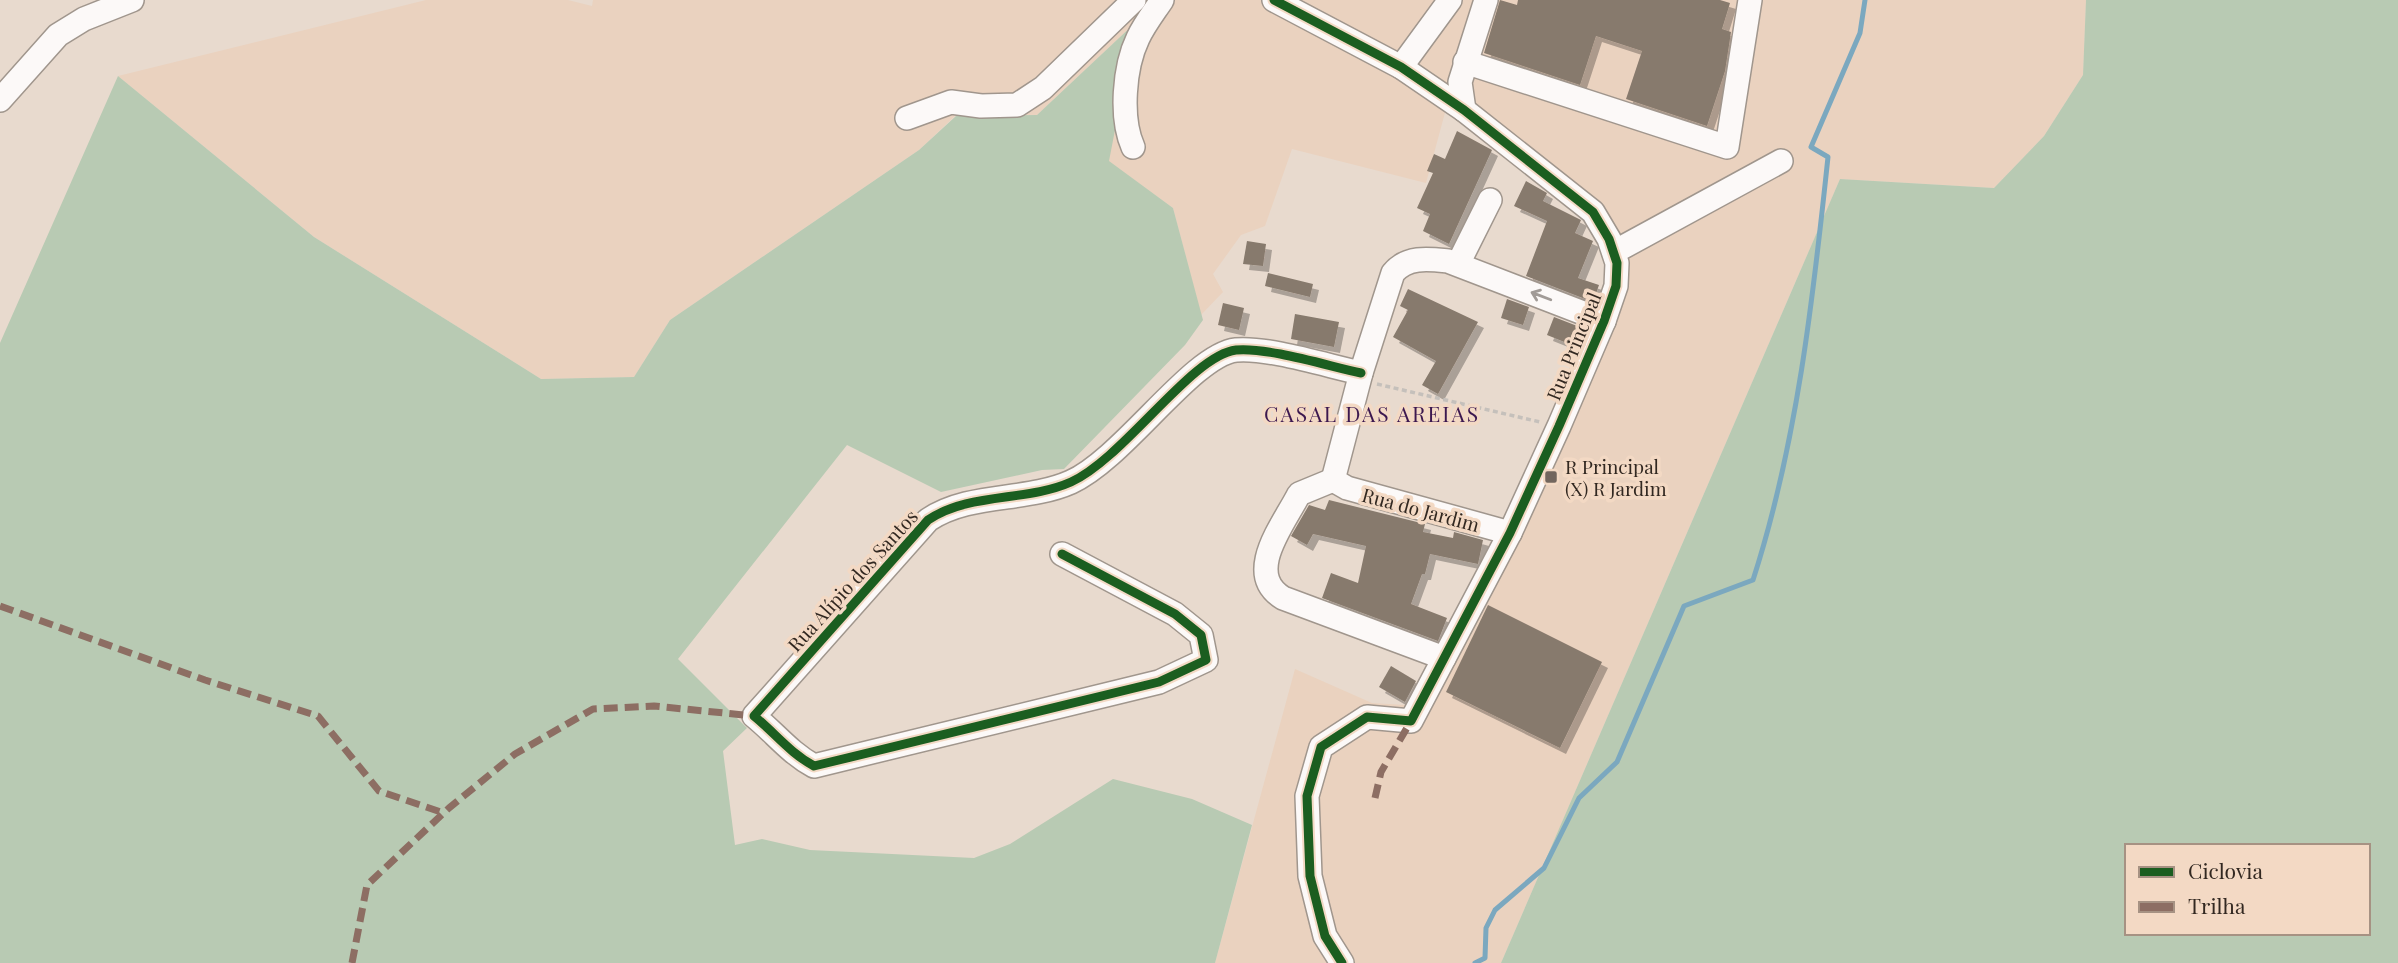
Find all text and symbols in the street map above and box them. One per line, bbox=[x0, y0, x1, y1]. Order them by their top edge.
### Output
street label: Rua Principal bbox=[1539, 288, 1607, 404]
one-way arrow bbox=[1530, 289, 1552, 302]
district label: CASAL DAS AREIAS bbox=[1264, 399, 1480, 427]
place label: R Principal (X) R Jardim bbox=[1565, 453, 1667, 501]
marker: R Principal (X) R Jardim bbox=[1543, 469, 1559, 485]
street label: Rua do Jardim bbox=[1360, 481, 1483, 537]
street label: Rua Alípio dos Santos bbox=[781, 503, 923, 657]
legend bbox=[2125, 844, 2370, 935]
text: Ciclovia bbox=[2188, 856, 2263, 884]
text: Trilha bbox=[2188, 891, 2246, 919]

